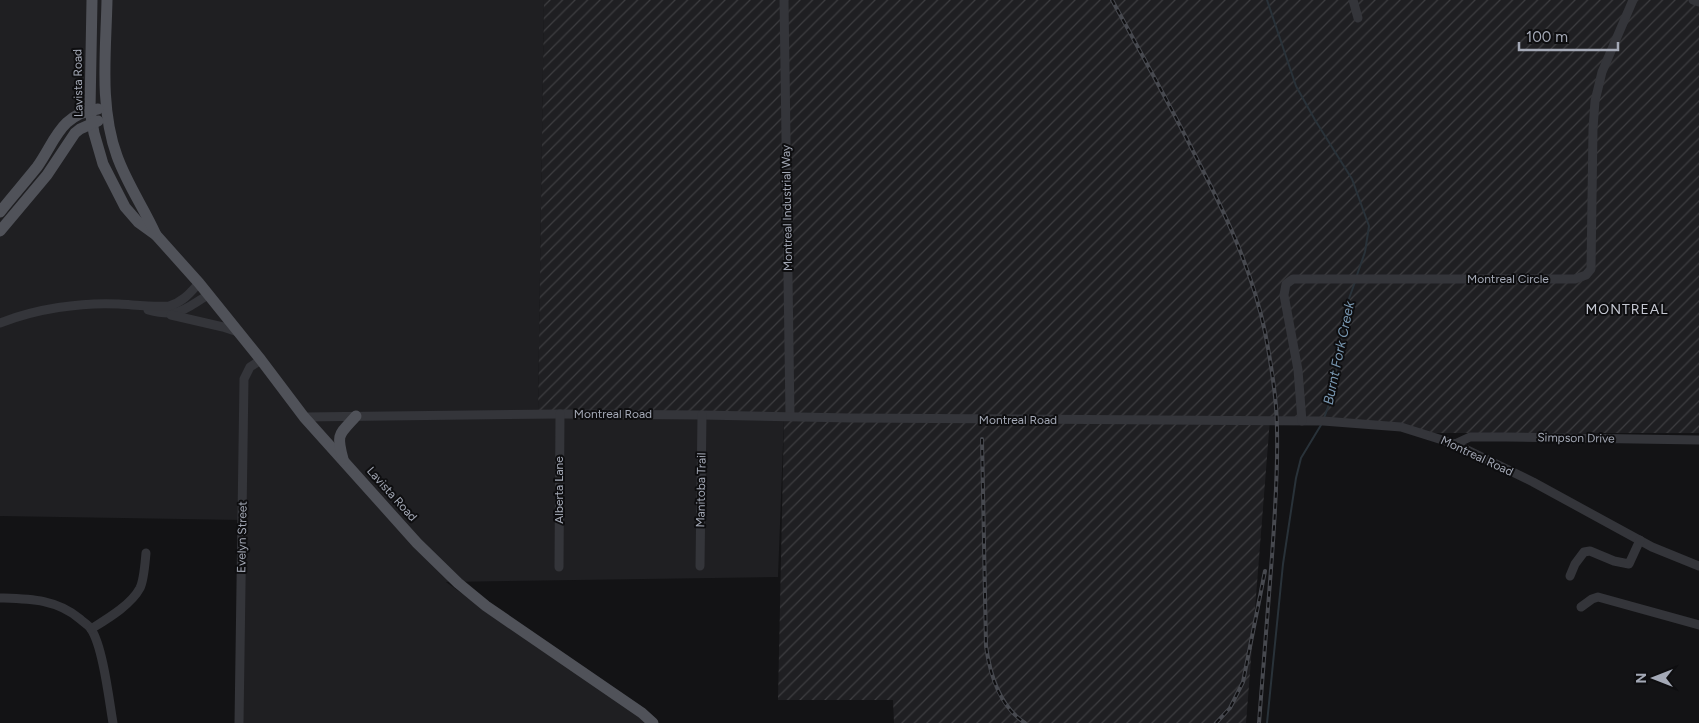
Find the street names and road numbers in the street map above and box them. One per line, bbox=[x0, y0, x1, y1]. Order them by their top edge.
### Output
street label: Lavista Road bbox=[70, 49, 86, 117]
street label: Montreal Industrial Way bbox=[779, 144, 795, 271]
street label: Montreal Circle bbox=[1467, 272, 1549, 286]
street label: Montreal Road bbox=[574, 407, 652, 421]
street label: Montreal Road bbox=[979, 413, 1057, 427]
street label: Simpson Drive bbox=[1537, 430, 1615, 446]
street label: Montreal Road bbox=[1439, 433, 1515, 479]
street label: Manitoba Trail bbox=[693, 452, 709, 528]
street label: Alberta Lane bbox=[552, 456, 566, 524]
street label: Lavista Road bbox=[364, 464, 420, 524]
street label: Evelyn Street bbox=[234, 500, 250, 573]

